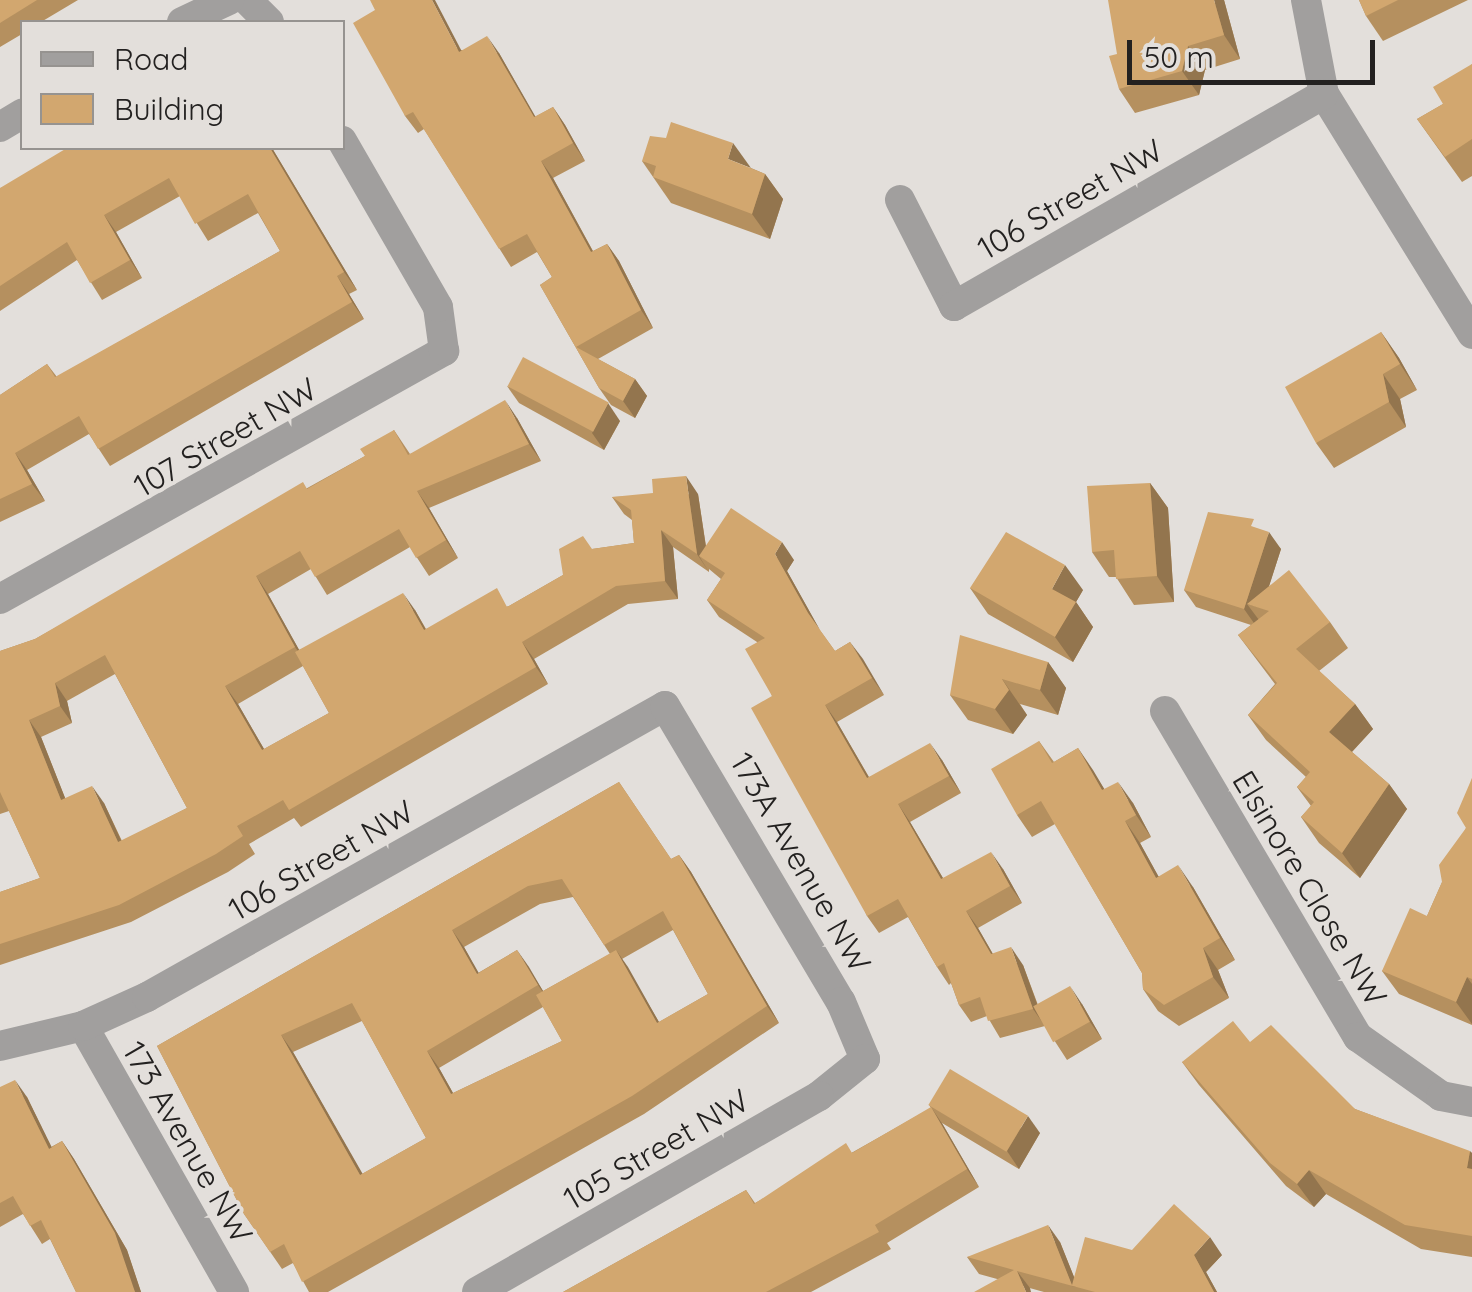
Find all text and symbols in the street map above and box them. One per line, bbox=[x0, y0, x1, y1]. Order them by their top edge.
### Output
legend bbox=[20, 20, 345, 150]
scale bar bbox=[1132, 20, 1380, 82]
text: 50 m bbox=[1144, 38, 1214, 76]
text: Road bbox=[114, 40, 188, 78]
text: Building bbox=[114, 90, 224, 128]
street label: 106 Street NW bbox=[971, 131, 1169, 267]
street label: 107 Street NW bbox=[127, 369, 323, 505]
street label: 173A Avenue NW bbox=[723, 746, 879, 978]
street label: Elsinore Close NW bbox=[1225, 764, 1395, 1012]
street label: 106 Street NW bbox=[222, 792, 420, 928]
street label: 173 Avenue NW bbox=[115, 1034, 261, 1250]
street label: 105 Street NW bbox=[557, 1081, 755, 1217]

